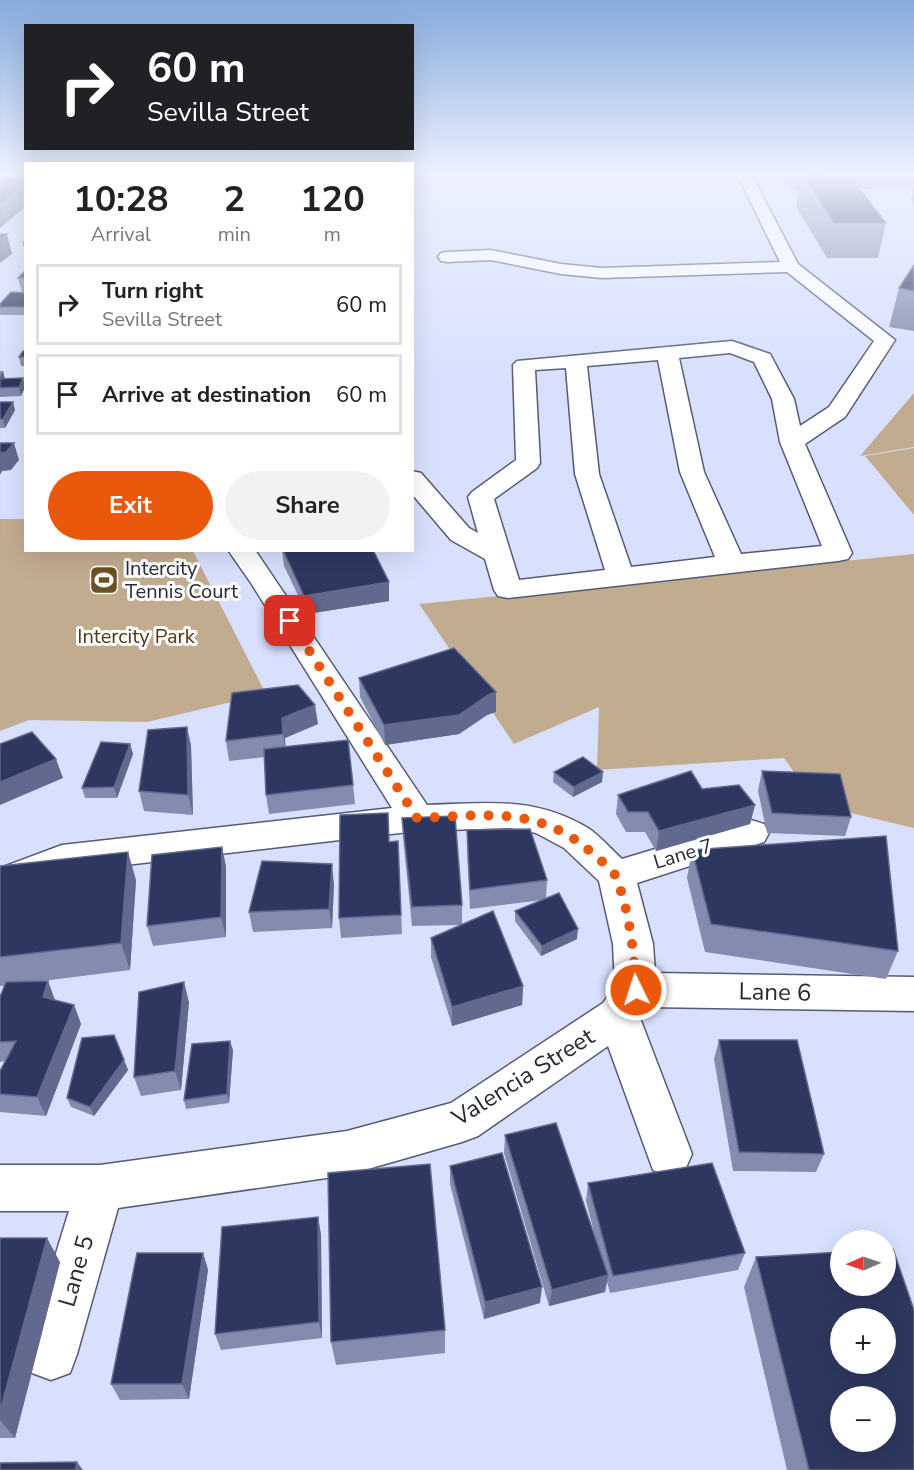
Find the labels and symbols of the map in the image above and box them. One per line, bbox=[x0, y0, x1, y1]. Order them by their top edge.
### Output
place label: Intercity Tennis Court bbox=[125, 555, 239, 605]
sports icon: Intercity Tennis Court bbox=[88, 564, 120, 596]
pin bbox=[264, 595, 315, 646]
park label: Intercity Park bbox=[77, 623, 196, 650]
street label: Lane 7 bbox=[650, 832, 716, 876]
position arrow bbox=[604, 958, 668, 1022]
street label: Lane 6 bbox=[738, 975, 812, 1009]
street label: Valencia Street bbox=[445, 1020, 601, 1134]
north arrow bbox=[830, 1230, 896, 1296]
street label: Lane 5 bbox=[51, 1232, 101, 1310]

